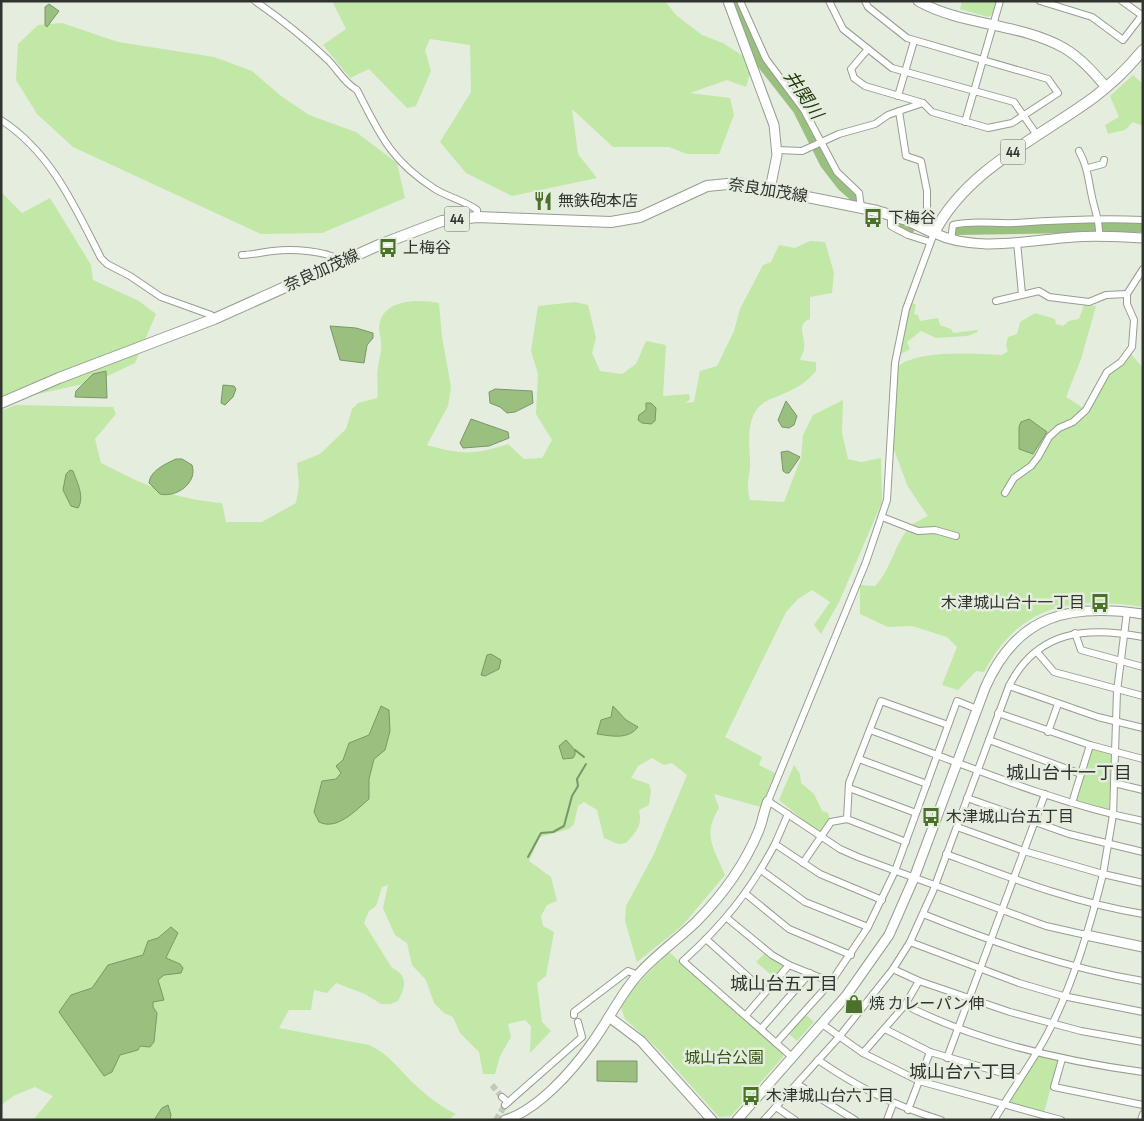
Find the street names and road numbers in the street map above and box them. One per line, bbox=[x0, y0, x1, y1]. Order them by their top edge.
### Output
road number: 44 bbox=[1000, 140, 1026, 164]
street label: 奈良加茂線 bbox=[727, 175, 809, 207]
road number: 44 bbox=[444, 206, 470, 232]
street label: 奈良加茂線 bbox=[282, 246, 362, 296]

